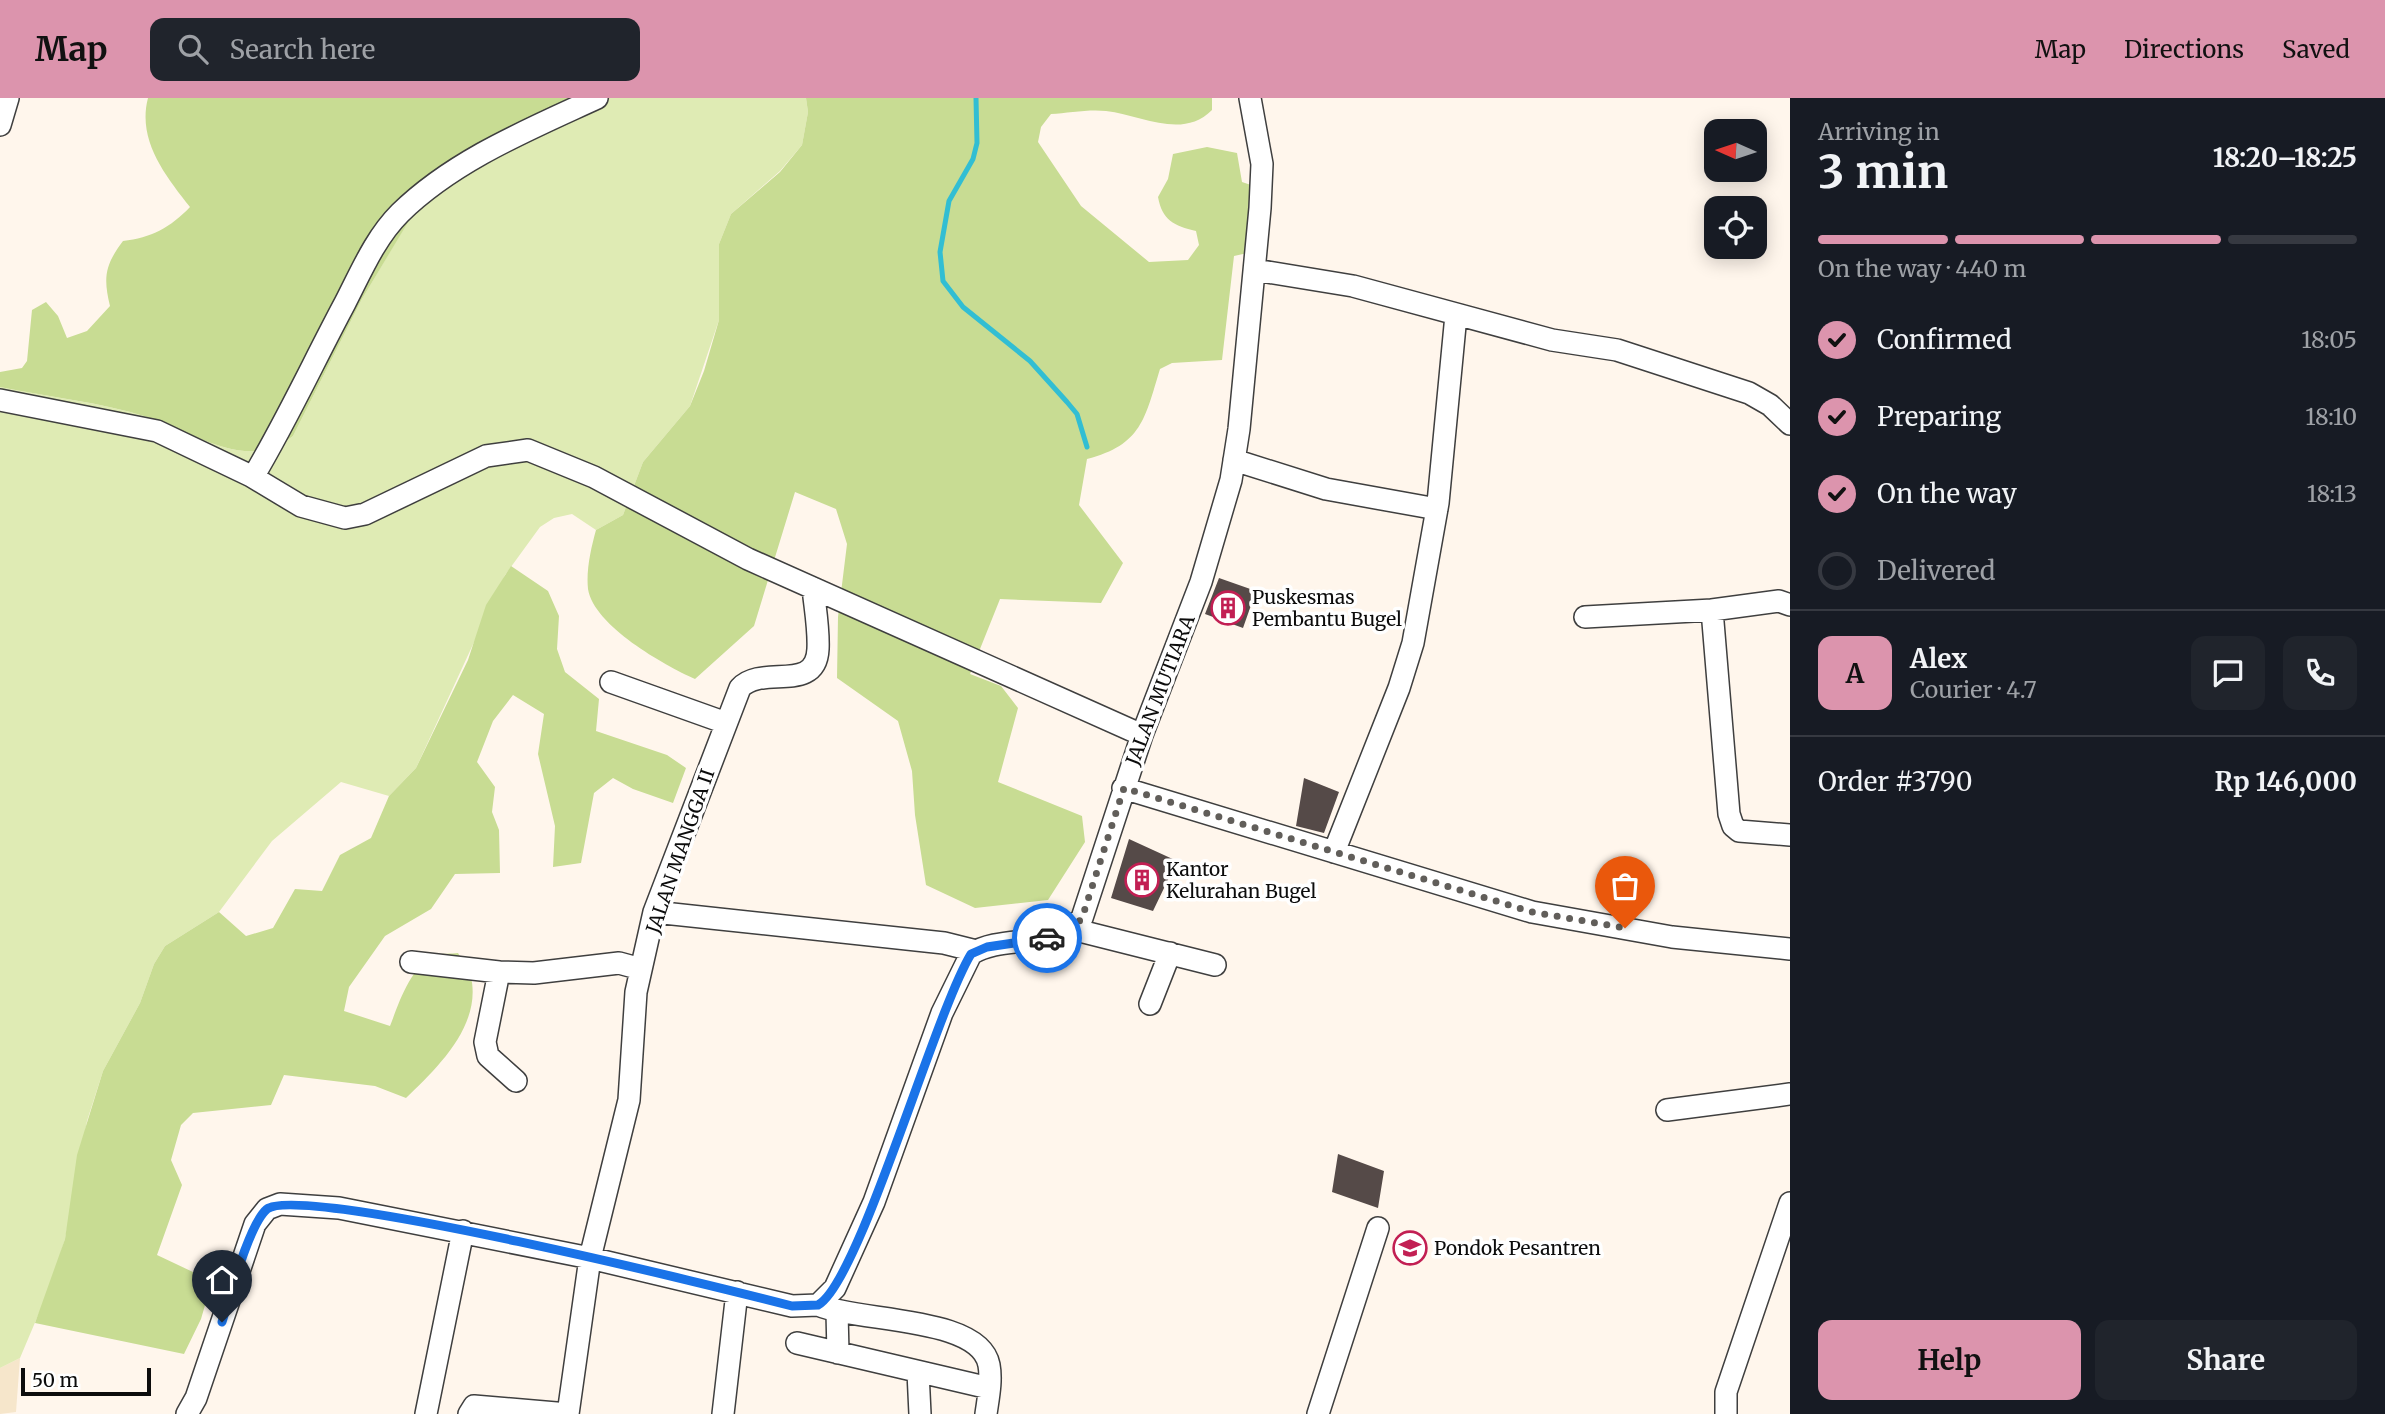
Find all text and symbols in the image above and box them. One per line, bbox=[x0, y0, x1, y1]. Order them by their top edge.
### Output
search box bbox=[150, 18, 640, 81]
text: Map bbox=[35, 29, 108, 70]
icon: search bbox=[174, 30, 212, 68]
text: Search here bbox=[230, 33, 375, 66]
text: Map bbox=[2035, 34, 2086, 65]
text: Directions bbox=[2124, 34, 2244, 65]
text: Saved bbox=[2282, 34, 2350, 65]
text: Arriving in bbox=[1818, 117, 1940, 146]
north arrow bbox=[1704, 119, 1768, 182]
map controls bbox=[1704, 119, 1767, 259]
text: 18:20–18:25 bbox=[2213, 141, 2357, 174]
text: 3 min bbox=[1818, 143, 1948, 201]
button: locate bbox=[1704, 196, 1767, 259]
text: On the way · 440 m bbox=[1818, 254, 2026, 283]
icon: check bbox=[1818, 321, 1856, 359]
text: Confirmed bbox=[1877, 323, 2012, 356]
text: 18:05 bbox=[2301, 325, 2357, 354]
icon: check bbox=[1818, 398, 1856, 436]
text: Preparing bbox=[1877, 400, 2001, 433]
text: 18:10 bbox=[2305, 402, 2357, 431]
icon: check bbox=[1818, 475, 1856, 513]
text: On the way bbox=[1877, 477, 2017, 510]
text: 18:13 bbox=[2307, 479, 2357, 508]
text: Delivered bbox=[1877, 554, 1996, 587]
place label: Puskesmas Pembantu Bugel bbox=[1252, 585, 1402, 631]
building icon: Puskesmas Pembantu Bugel bbox=[1209, 589, 1247, 627]
street label: JALAN MUTIARA bbox=[1120, 611, 1200, 769]
button: chat bbox=[2191, 636, 2265, 710]
button: phone bbox=[2283, 636, 2357, 710]
text: Alex bbox=[1910, 642, 1967, 675]
text: A bbox=[1846, 657, 1864, 690]
text: Courier · 4.7 bbox=[1910, 675, 2037, 704]
text: Order #3790 bbox=[1818, 765, 1973, 798]
text: Rp 146,000 bbox=[2214, 765, 2357, 798]
street label: JALAN MANGGA II bbox=[640, 766, 719, 937]
pin bbox=[1595, 856, 1655, 928]
place label: Kantor Kelurahan Bugel bbox=[1166, 857, 1316, 903]
building icon: Kantor Kelurahan Bugel bbox=[1123, 861, 1161, 899]
icon: bag bbox=[1606, 867, 1644, 905]
courier bbox=[1012, 903, 1082, 973]
icon: car bbox=[1028, 919, 1066, 957]
school or university icon: Pondok Pesantren bbox=[1391, 1229, 1429, 1267]
place label: Pondok Pesantren bbox=[1434, 1236, 1601, 1260]
pin bbox=[192, 1250, 252, 1322]
icon: home bbox=[203, 1261, 241, 1299]
button: Help bbox=[1818, 1320, 2081, 1400]
button: Share bbox=[2095, 1320, 2357, 1400]
scale bar bbox=[21, 1365, 150, 1397]
text: 50 m bbox=[32, 1368, 78, 1392]

